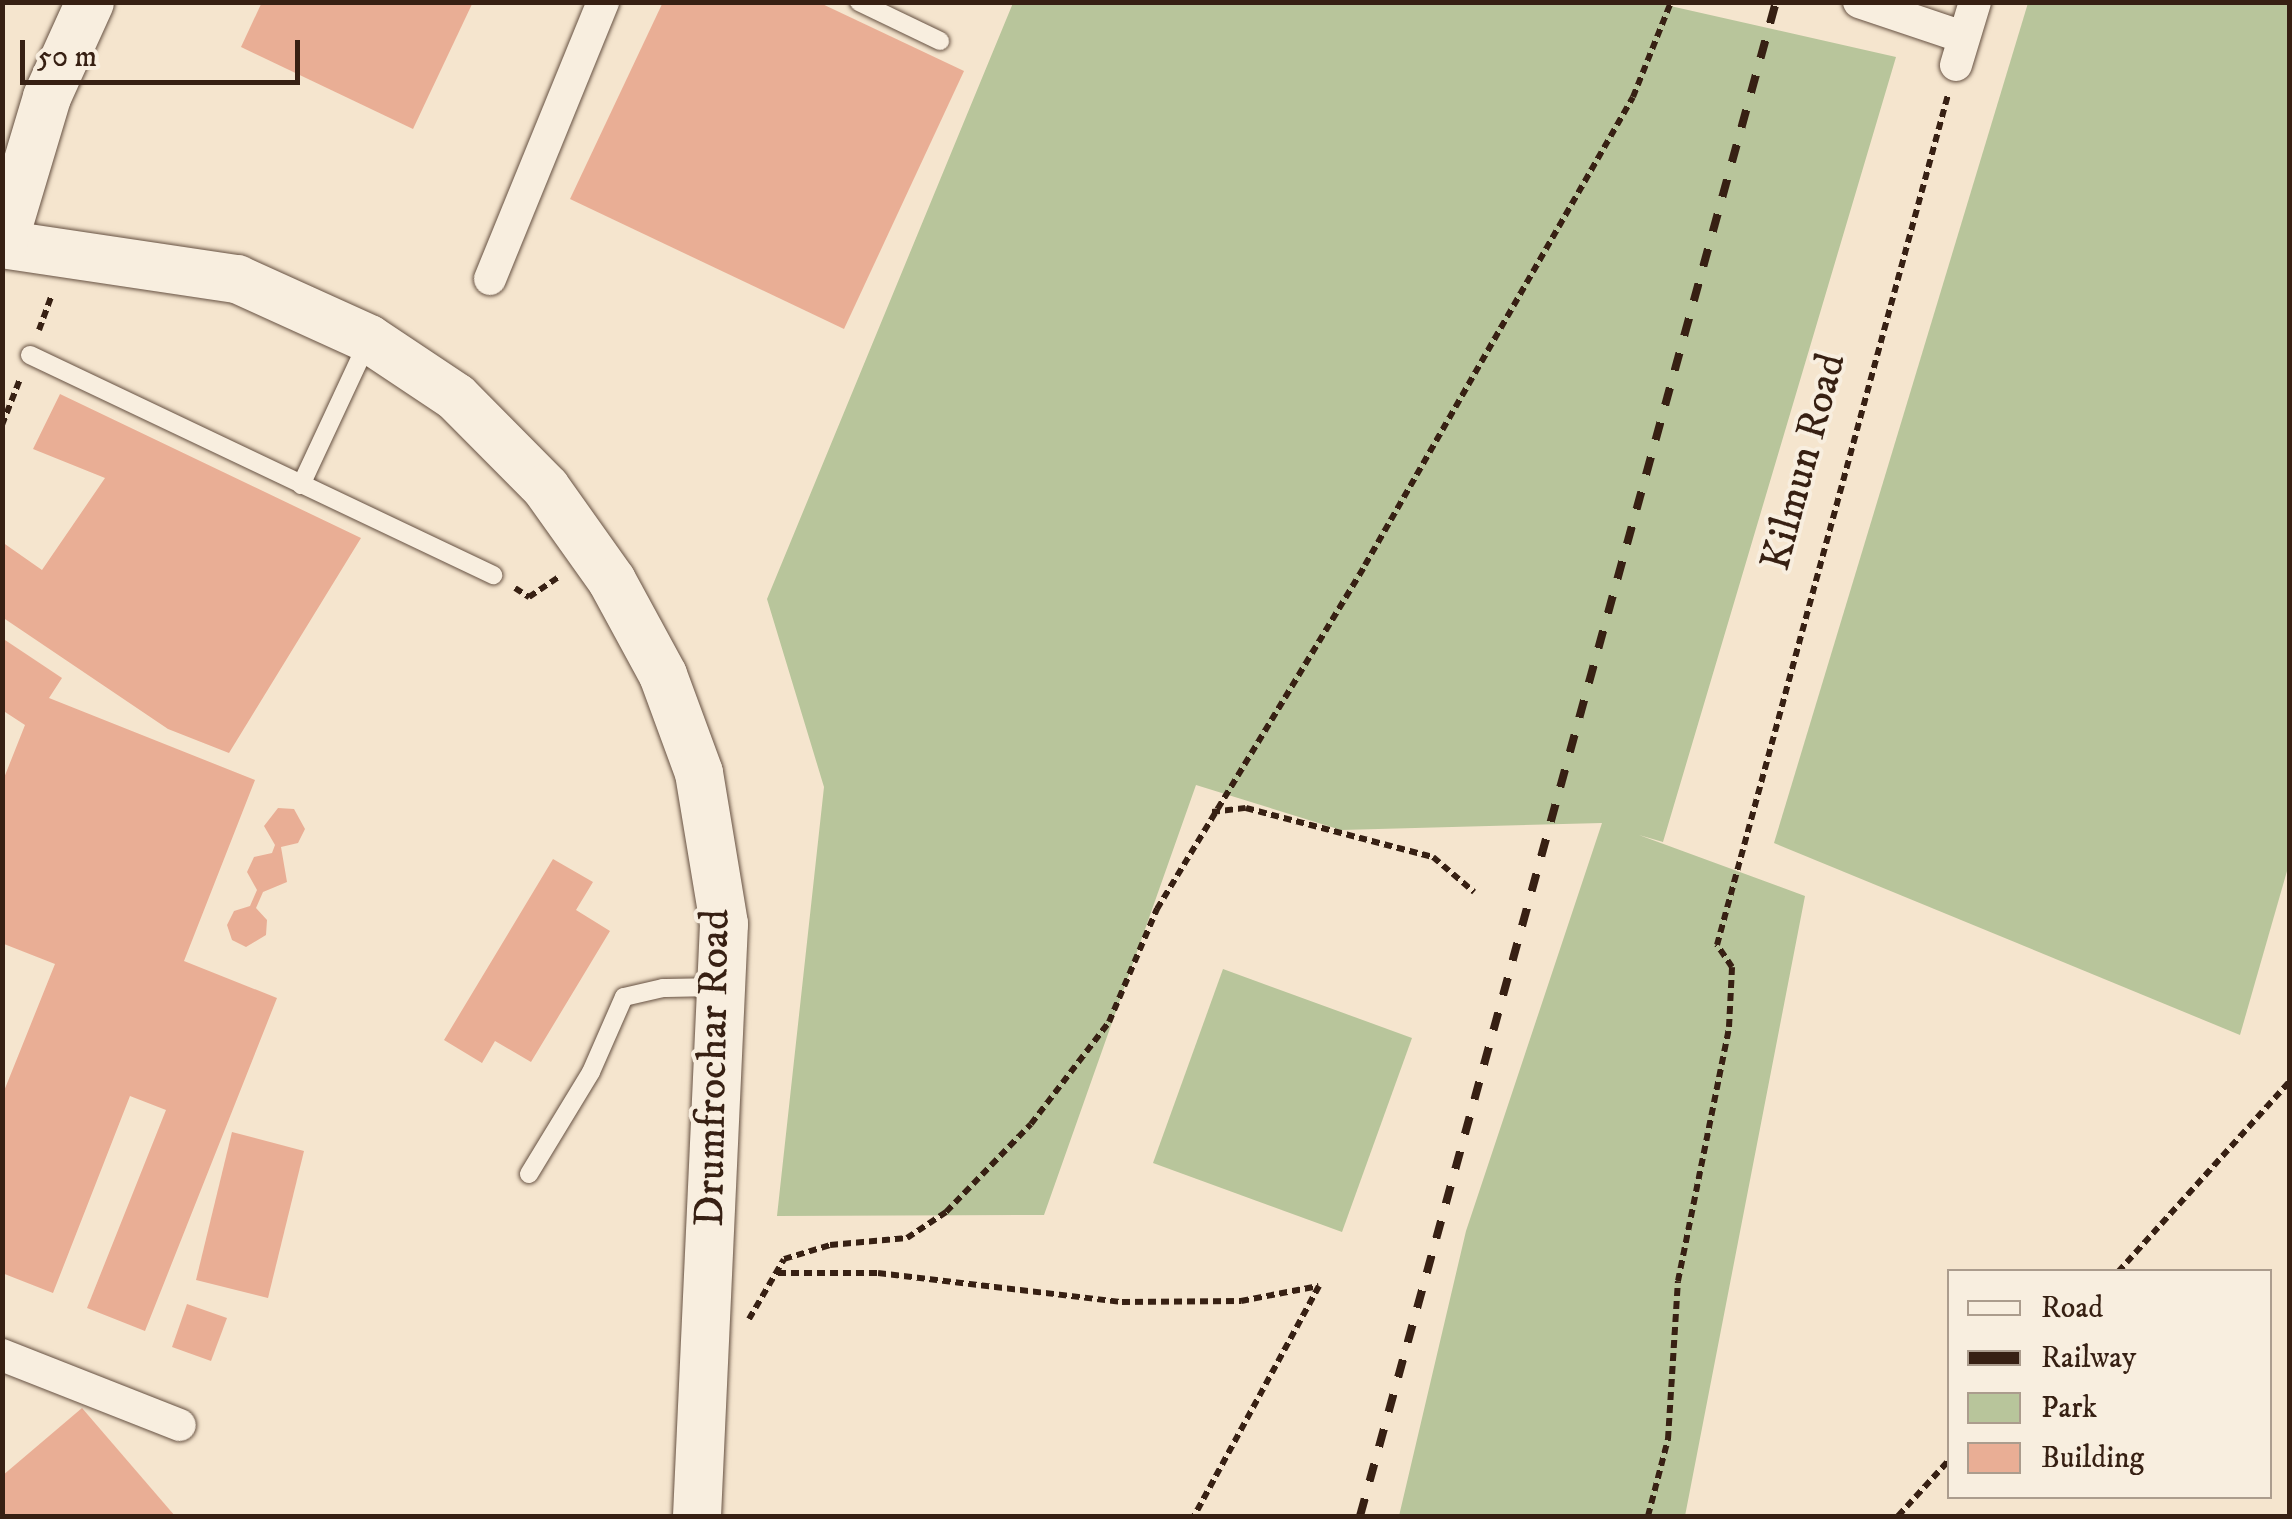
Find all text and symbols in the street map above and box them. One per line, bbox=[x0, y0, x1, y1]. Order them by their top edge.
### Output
scale bar bbox=[25, 20, 305, 82]
text: 50 m bbox=[37, 39, 97, 76]
street label: Kilmun Road bbox=[1751, 348, 1857, 576]
street label: Drumfrochar Road bbox=[685, 909, 741, 1227]
legend bbox=[1947, 1269, 2272, 1499]
text: Road bbox=[2041, 1290, 2103, 1327]
text: Railway bbox=[2041, 1340, 2136, 1377]
text: Park bbox=[2041, 1390, 2097, 1427]
text: Building bbox=[2041, 1440, 2144, 1477]

